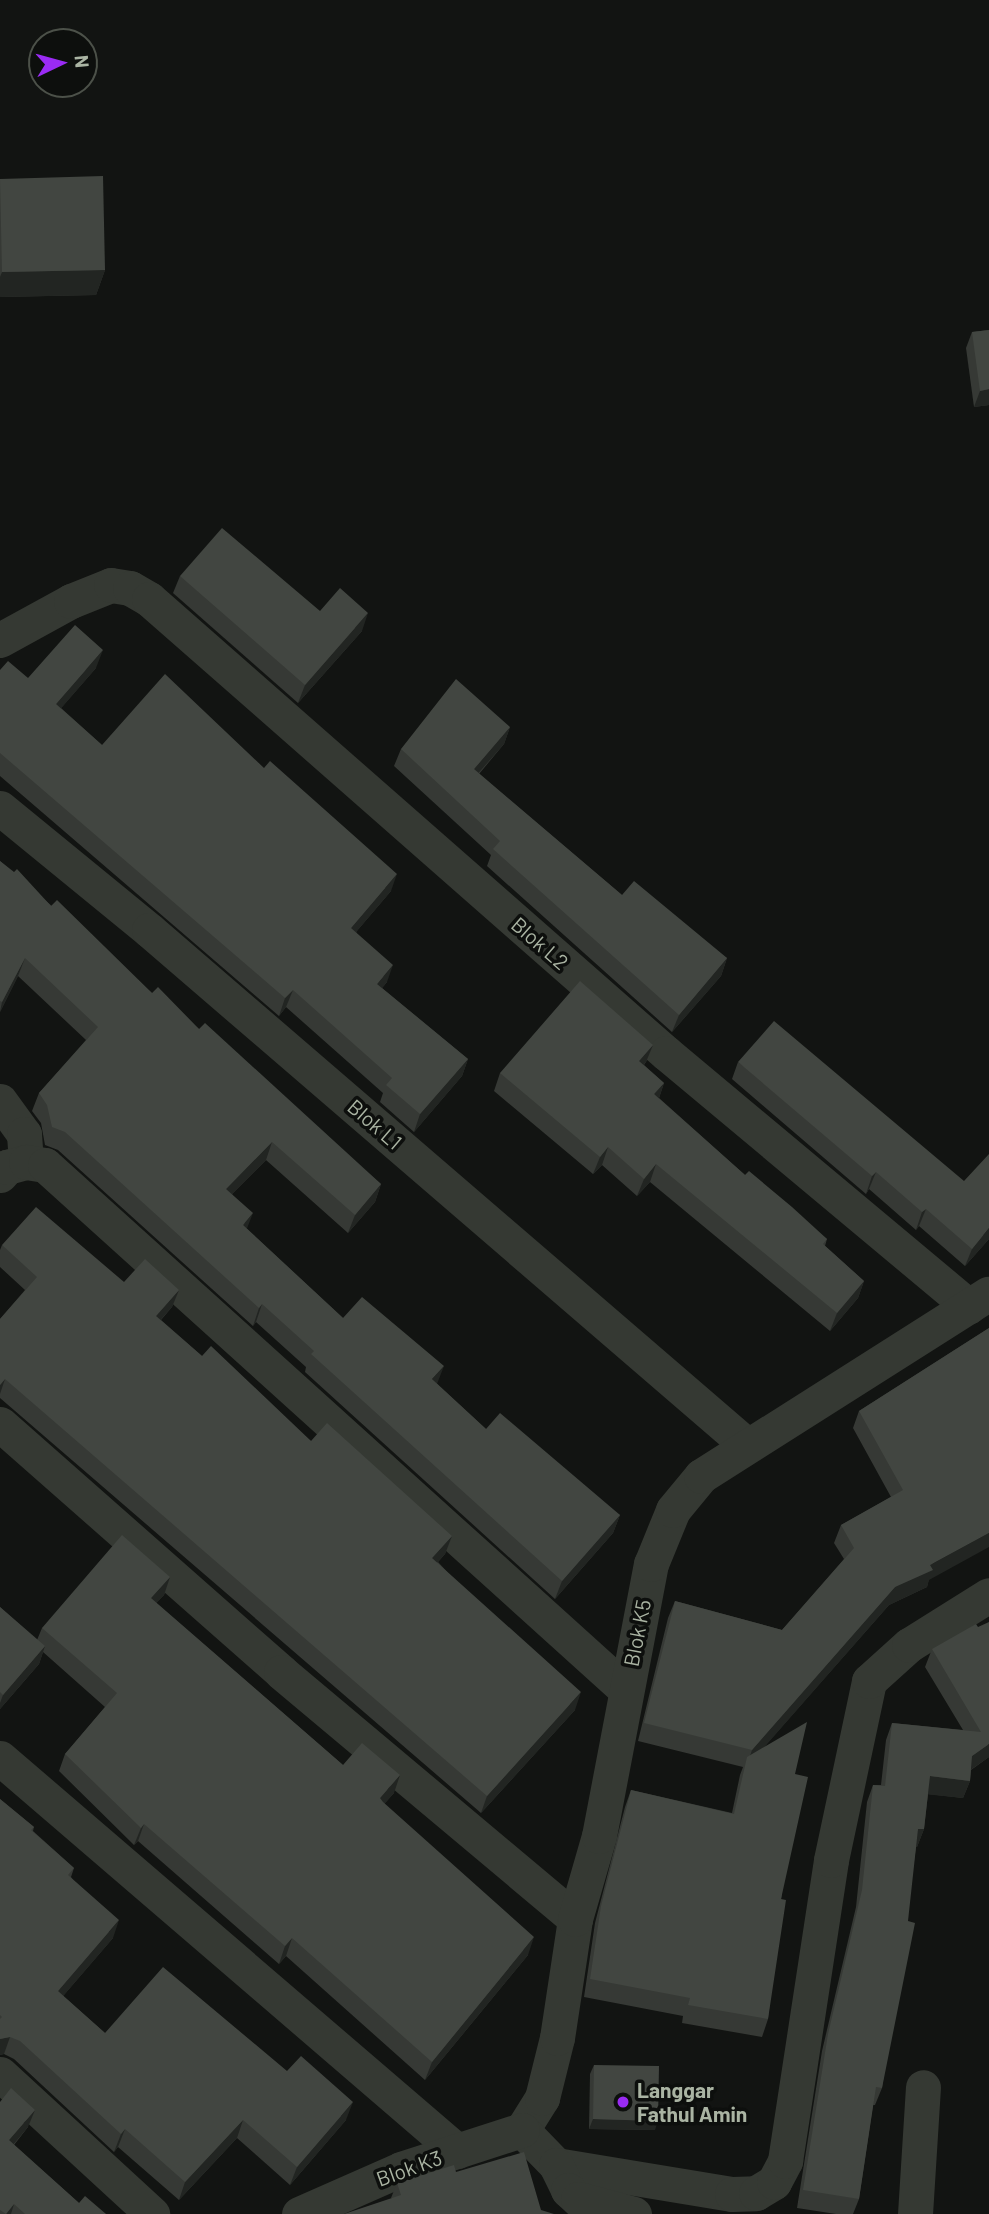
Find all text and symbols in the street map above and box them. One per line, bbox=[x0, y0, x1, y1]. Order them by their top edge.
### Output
north arrow bbox=[28, 28, 98, 98]
text: N bbox=[70, 54, 94, 69]
street label: Blok L2 bbox=[506, 911, 574, 975]
street label: Blok L1 bbox=[343, 1094, 407, 1154]
street label: Blok K5 bbox=[618, 1597, 656, 1669]
place label: Langgar Fathul Amin bbox=[637, 2077, 747, 2127]
marker: Langgar Fathul Amin bbox=[615, 2094, 631, 2110]
street label: Blok K3 bbox=[373, 2145, 445, 2191]

